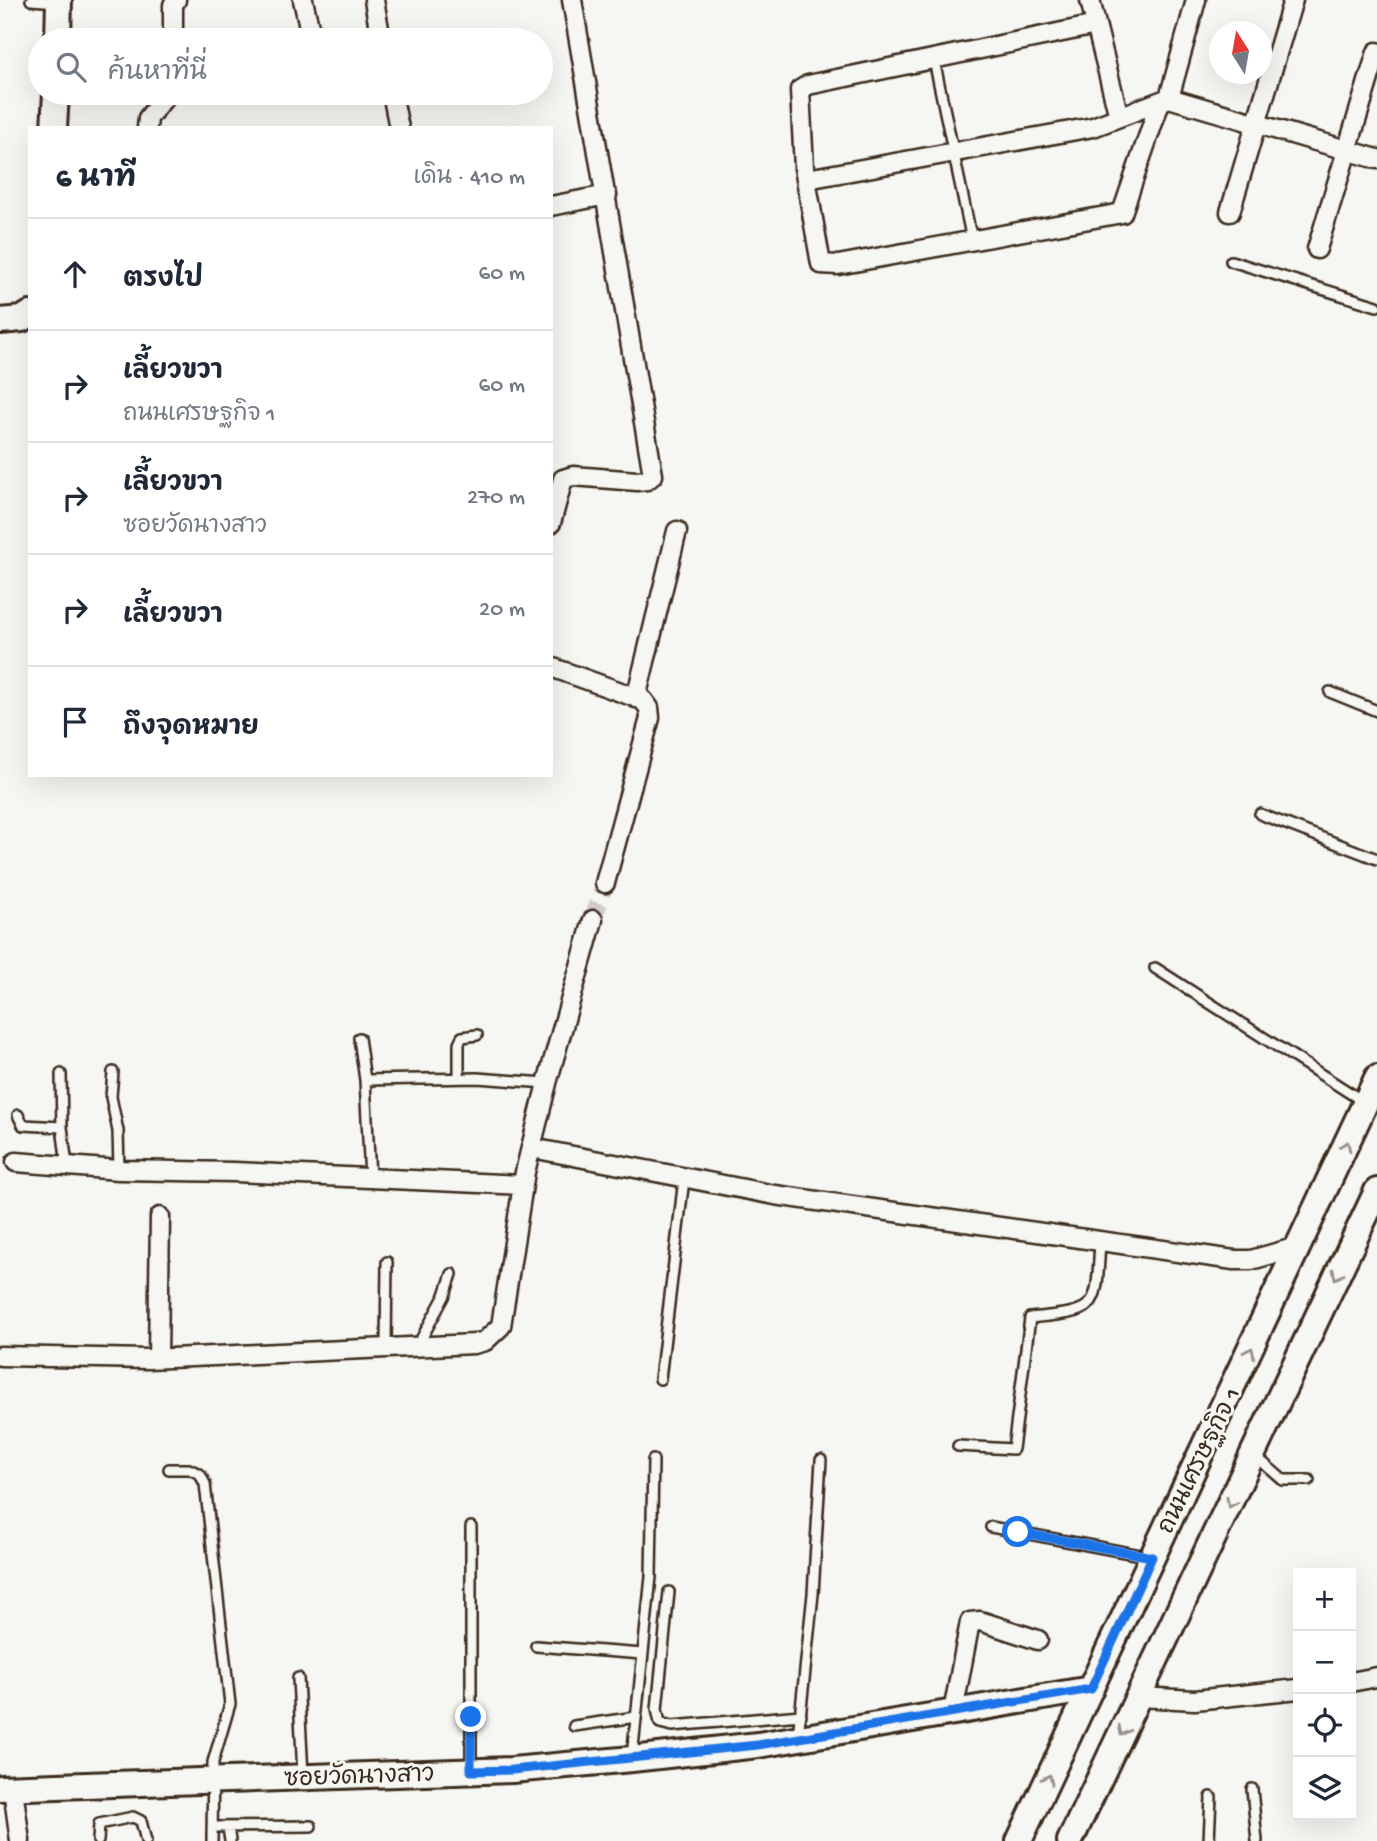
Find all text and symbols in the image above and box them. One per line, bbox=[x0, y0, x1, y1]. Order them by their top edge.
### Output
north arrow bbox=[1209, 21, 1272, 84]
search box bbox=[28, 28, 553, 105]
icon: search bbox=[52, 48, 90, 86]
text: ค้นหาที่นี่ bbox=[108, 59, 207, 90]
text: 6 นาที bbox=[56, 163, 136, 198]
text: เดิน · 410 m bbox=[413, 165, 525, 192]
icon: ahead bbox=[56, 255, 94, 293]
text: 60 m bbox=[479, 261, 525, 288]
text: ตรงไป bbox=[123, 266, 203, 297]
text: เลี้ยวขวา bbox=[123, 358, 223, 389]
icon: right bbox=[56, 367, 94, 405]
text: 60 m bbox=[479, 373, 525, 400]
text: ถนนเศรษฐกิจ 1 bbox=[123, 402, 275, 429]
text: เลี้ยวขวา bbox=[123, 470, 223, 501]
icon: right bbox=[56, 479, 94, 517]
text: 270 m bbox=[467, 485, 525, 512]
text: ซอยวัดนางสาว bbox=[123, 514, 267, 541]
icon: right bbox=[56, 591, 94, 629]
text: 20 m bbox=[479, 597, 525, 624]
text: เลี้ยวขวา bbox=[123, 602, 223, 633]
icon: arrive bbox=[56, 703, 94, 741]
text: ถึงจุดหมาย bbox=[123, 714, 259, 745]
one-way arrow bbox=[1338, 1141, 1352, 1153]
one-way arrow bbox=[1332, 1268, 1346, 1280]
one-way arrow bbox=[1242, 1347, 1256, 1359]
street label: ถนนเศรษฐกิจ 1 bbox=[1151, 1382, 1249, 1539]
one-way arrow bbox=[1225, 1496, 1239, 1508]
route start bbox=[1002, 1516, 1033, 1547]
map controls bbox=[1293, 1568, 1356, 1820]
button: + bbox=[1293, 1568, 1356, 1631]
button: − bbox=[1293, 1631, 1356, 1694]
button: locate bbox=[1293, 1694, 1356, 1757]
route end bbox=[455, 1701, 486, 1732]
one-way arrow bbox=[1117, 1724, 1131, 1736]
button: layers bbox=[1293, 1757, 1356, 1820]
street label: ซอยวัดนางสาว bbox=[283, 1759, 435, 1796]
one-way arrow bbox=[1040, 1774, 1054, 1786]

